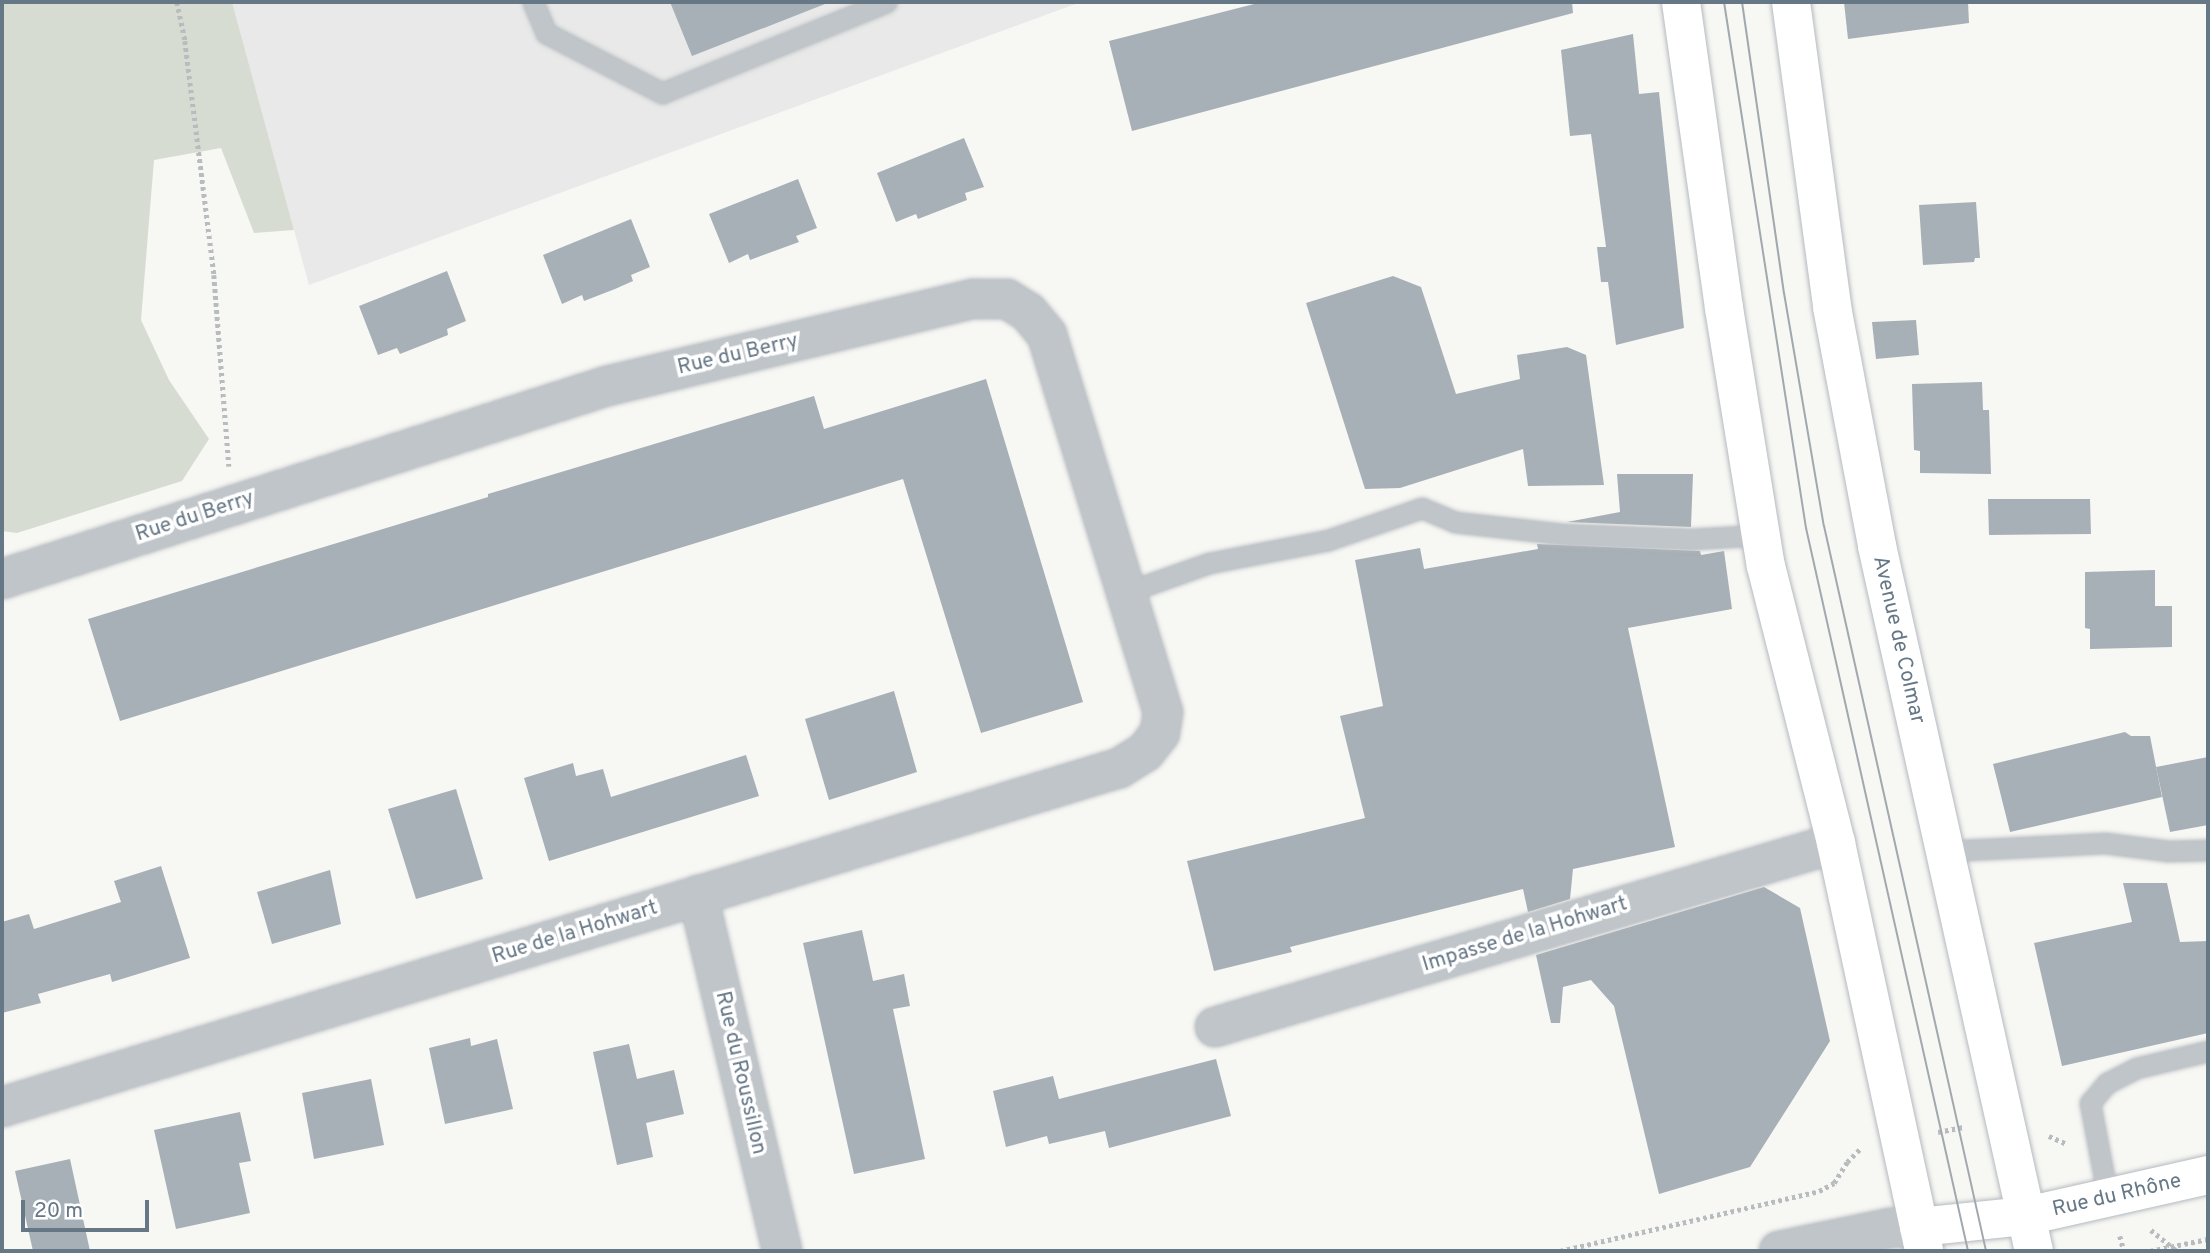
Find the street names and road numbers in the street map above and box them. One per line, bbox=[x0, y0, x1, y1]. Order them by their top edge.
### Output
street label: Rue du Berry bbox=[675, 329, 801, 381]
street label: Rue du Berry bbox=[133, 486, 257, 548]
street label: Avenue de Colmar bbox=[1866, 554, 1930, 726]
street label: Impasse de la Hohwart bbox=[1419, 892, 1631, 978]
street label: Rue de la Hohwart bbox=[489, 896, 661, 970]
street label: Rue du Roussillon bbox=[709, 989, 771, 1157]
street label: Rue du Rhône bbox=[2050, 1169, 2184, 1223]

